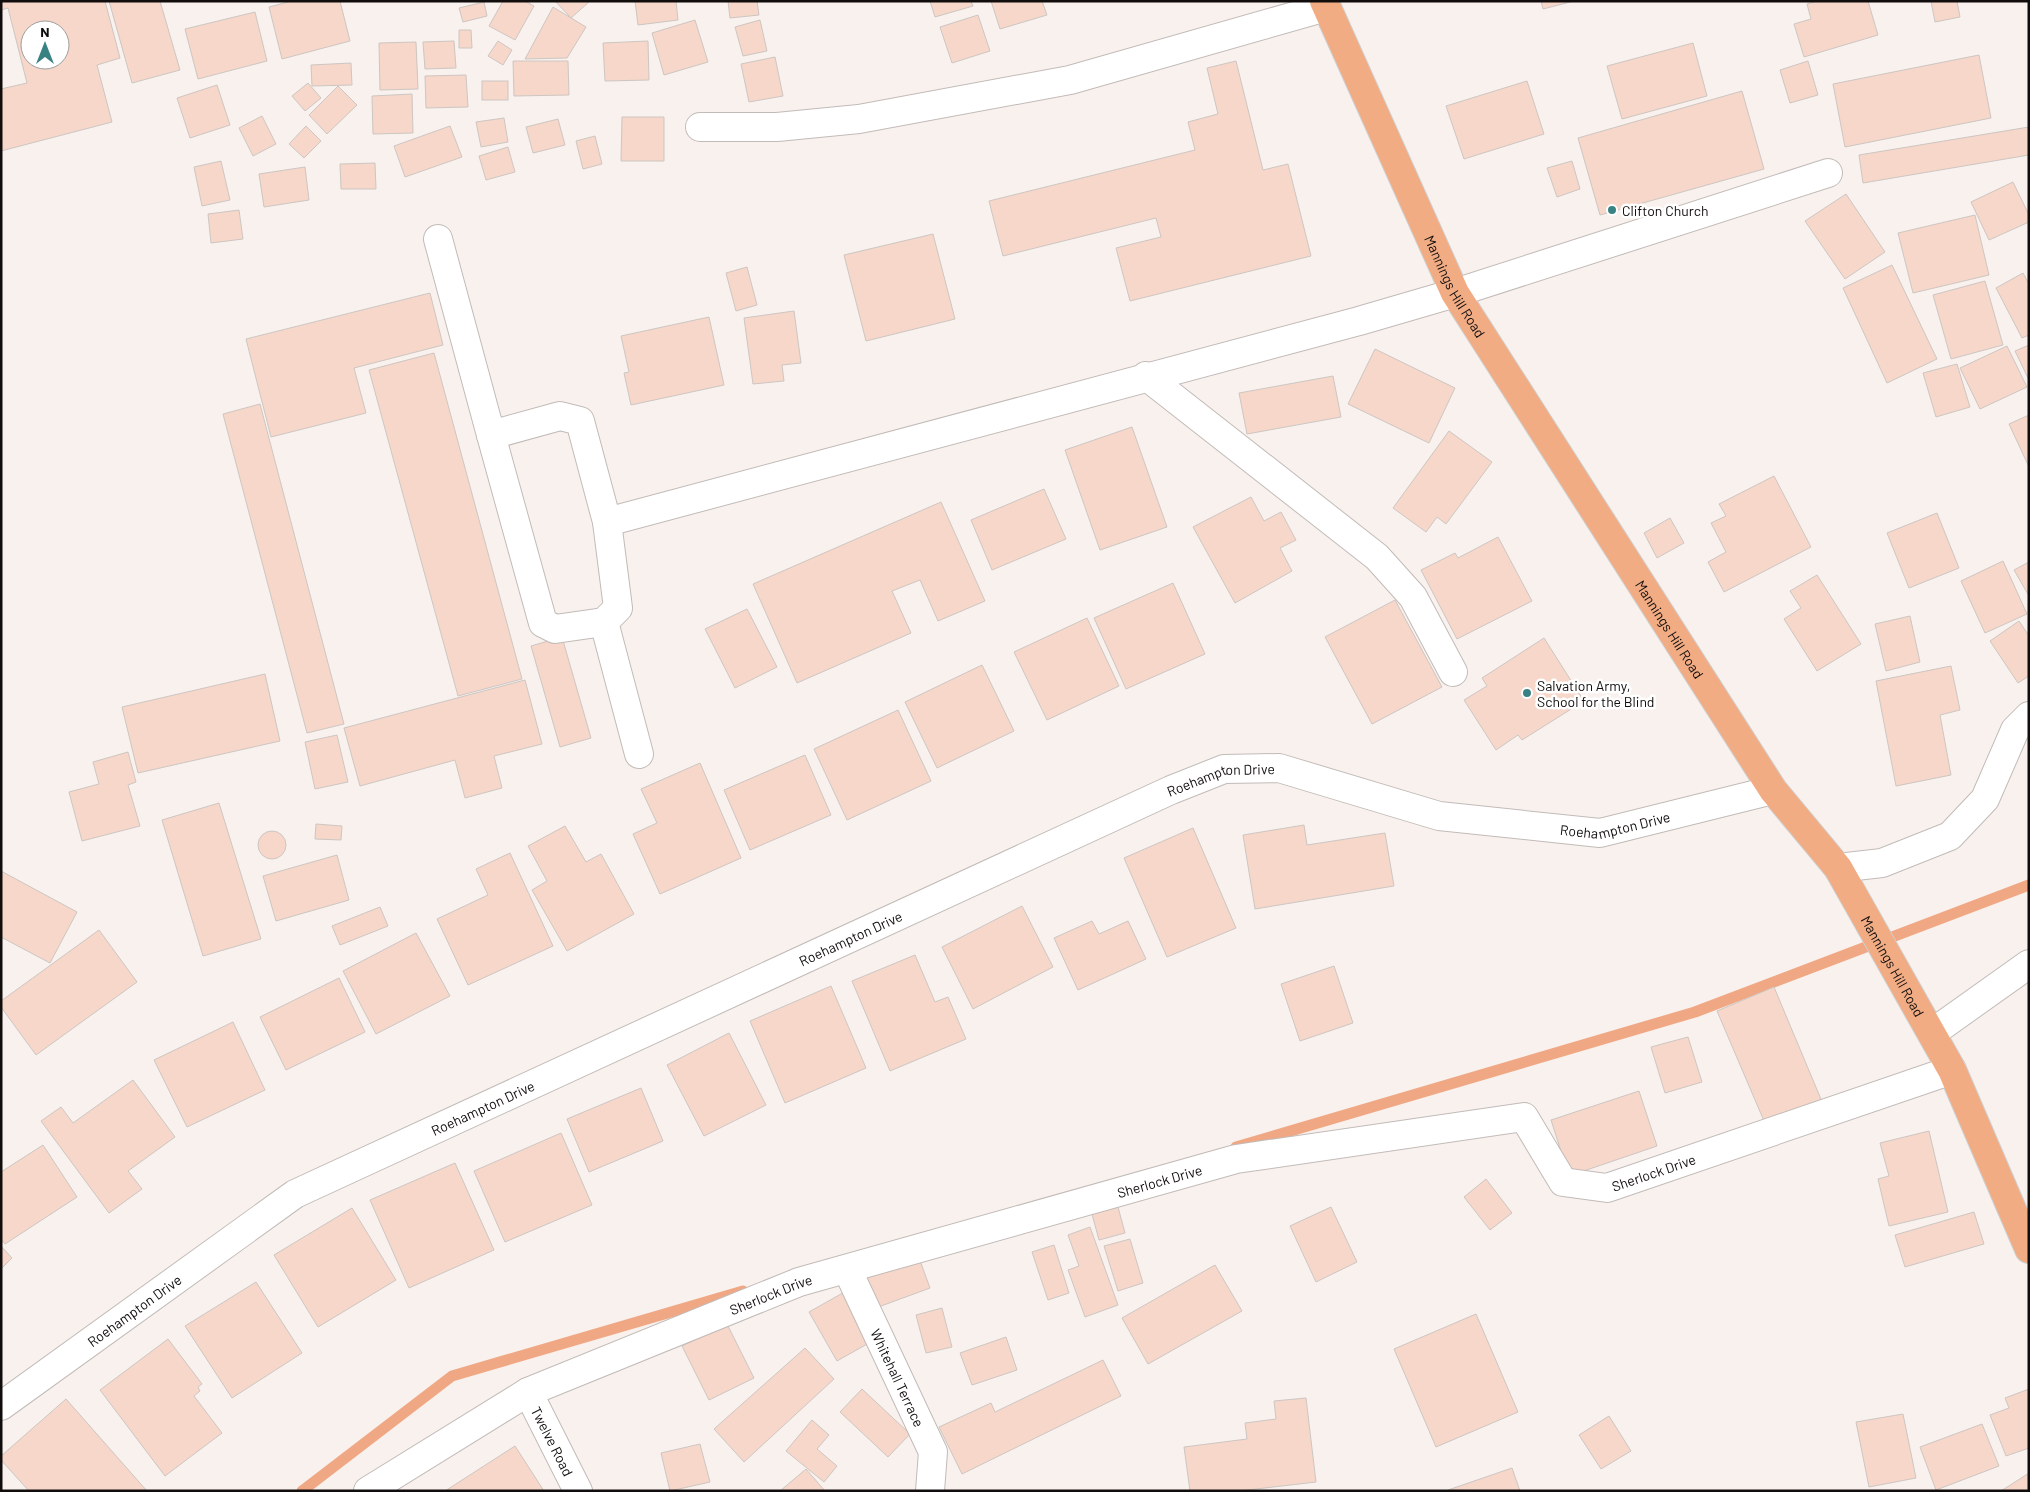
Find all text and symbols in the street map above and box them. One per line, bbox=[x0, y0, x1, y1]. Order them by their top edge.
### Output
north arrow bbox=[20, 20, 70, 70]
text: N bbox=[40, 23, 50, 40]
place label: Clifton Church bbox=[1622, 202, 1709, 219]
marker: Clifton Church bbox=[1606, 204, 1618, 216]
street label: Mannings Hill Road bbox=[1422, 232, 1489, 340]
street label: Mannings Hill Road bbox=[1632, 577, 1708, 681]
place label: Salvation Army, School for the Blind bbox=[1537, 677, 1655, 710]
marker: Salvation Army, School for the Blind bbox=[1521, 687, 1533, 699]
street label: Roehampton Drive bbox=[1164, 760, 1275, 799]
street label: Roehampton Drive bbox=[1559, 807, 1672, 842]
street label: Roehampton Drive bbox=[796, 907, 905, 969]
street label: Mannings Hill Road bbox=[1858, 912, 1928, 1019]
street label: Roehampton Drive bbox=[428, 1076, 537, 1139]
street label: Sherlock Drive bbox=[1609, 1150, 1698, 1194]
street label: Sherlock Drive bbox=[1115, 1161, 1204, 1201]
street label: Roehampton Drive bbox=[84, 1270, 184, 1350]
street label: Sherlock Drive bbox=[727, 1270, 814, 1318]
street label: Whitehall Terrace bbox=[868, 1326, 928, 1429]
street label: Twelve Road bbox=[528, 1403, 577, 1479]

